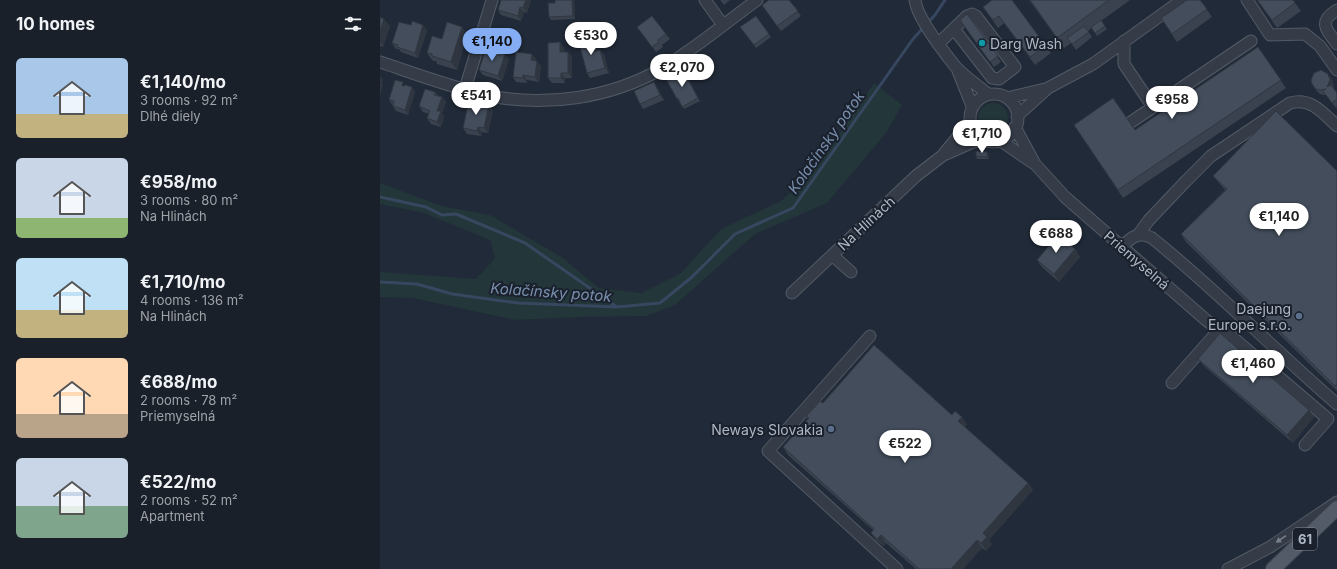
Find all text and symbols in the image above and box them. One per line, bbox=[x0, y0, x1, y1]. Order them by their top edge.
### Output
icon: filters bbox=[342, 13, 364, 35]
text: 10 homes bbox=[16, 14, 95, 34]
pin: €530 bbox=[567, 22, 615, 56]
text: €530 bbox=[574, 27, 608, 43]
pin: €1,140 bbox=[459, 28, 525, 62]
text: €1,140 bbox=[472, 33, 512, 49]
place label: Darg Wash bbox=[990, 35, 1062, 52]
marker: Darg Wash bbox=[977, 38, 987, 48]
pin: €2,070 bbox=[649, 54, 715, 88]
text: €2,070 bbox=[659, 59, 705, 75]
text: €1,140/mo bbox=[140, 72, 226, 92]
icon: home bbox=[48, 74, 96, 122]
pin: €541 bbox=[452, 82, 500, 116]
water label: Kolačínsky potok bbox=[783, 86, 869, 197]
pin: €958 bbox=[1148, 86, 1196, 120]
text: €541 bbox=[460, 87, 492, 103]
text: €958 bbox=[1155, 91, 1189, 107]
text: 3 rooms · 92 m² bbox=[140, 92, 238, 108]
text: Dlhé diely bbox=[140, 108, 201, 124]
pin: €1,710 bbox=[949, 120, 1015, 154]
text: €1,710 bbox=[962, 125, 1002, 141]
text: €958/mo bbox=[140, 172, 217, 192]
icon: home bbox=[48, 174, 96, 222]
text: 3 rooms · 80 m² bbox=[140, 192, 238, 208]
street label: Na Hlinách bbox=[834, 192, 898, 254]
pin: €1,140 bbox=[1246, 203, 1312, 237]
text: Na Hlinách bbox=[140, 208, 207, 224]
text: €1,140 bbox=[1259, 208, 1299, 224]
pin: €688 bbox=[1032, 220, 1080, 254]
text: €688 bbox=[1039, 225, 1073, 241]
street label: Priemyselná bbox=[1101, 227, 1173, 293]
text: €1,710/mo bbox=[140, 272, 225, 292]
icon: home bbox=[48, 274, 96, 322]
water label: Kolačínsky potok bbox=[490, 278, 613, 306]
text: 4 rooms · 136 m² bbox=[140, 292, 244, 308]
place label: Daejung Europe s.r.o. bbox=[1208, 300, 1291, 333]
text: Na Hlinách bbox=[140, 308, 207, 324]
marker: Daejung Europe s.r.o. bbox=[1294, 311, 1304, 321]
pin: €1,460 bbox=[1220, 350, 1286, 384]
text: €1,460 bbox=[1231, 355, 1275, 371]
text: €688/mo bbox=[140, 372, 217, 392]
icon: home bbox=[48, 374, 96, 422]
text: 2 rooms · 78 m² bbox=[140, 392, 237, 408]
text: Priemyselná bbox=[140, 408, 215, 424]
place label: Neways Slovakia bbox=[711, 421, 823, 438]
marker: Neways Slovakia bbox=[826, 424, 836, 434]
pin: €522 bbox=[881, 430, 929, 464]
text: €522 bbox=[888, 435, 922, 451]
text: €522/mo bbox=[140, 472, 216, 492]
icon: home bbox=[48, 474, 96, 522]
text: 2 rooms · 52 m² bbox=[140, 492, 238, 508]
text: Apartment bbox=[140, 508, 205, 524]
road number: 61 bbox=[1293, 528, 1317, 550]
one-way arrow bbox=[1276, 535, 1287, 543]

